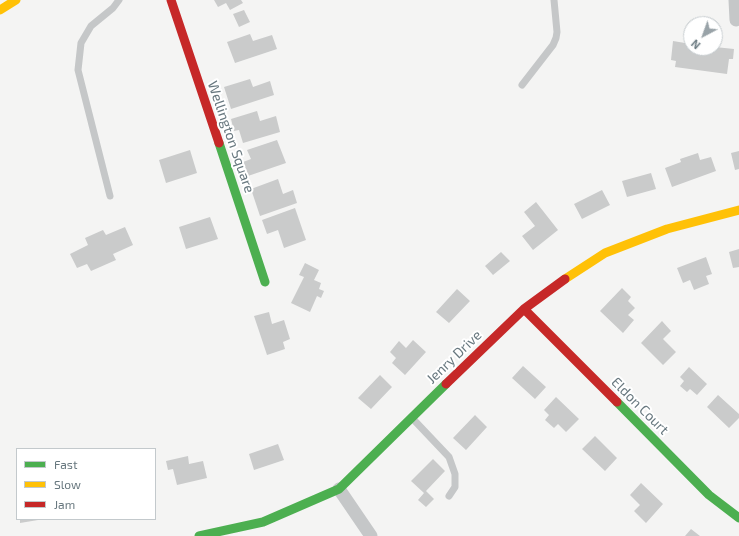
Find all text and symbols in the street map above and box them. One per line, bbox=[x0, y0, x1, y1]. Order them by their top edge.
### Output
north arrow bbox=[683, 16, 723, 56]
text: N bbox=[688, 37, 703, 52]
street label: Wellington Square bbox=[204, 79, 258, 195]
street label: Jenry Drive bbox=[423, 327, 485, 387]
street label: Eldon Court bbox=[608, 374, 672, 438]
legend bbox=[16, 448, 156, 520]
text: Fast bbox=[54, 457, 77, 471]
text: Slow bbox=[54, 477, 81, 491]
text: Jam bbox=[54, 497, 75, 511]

